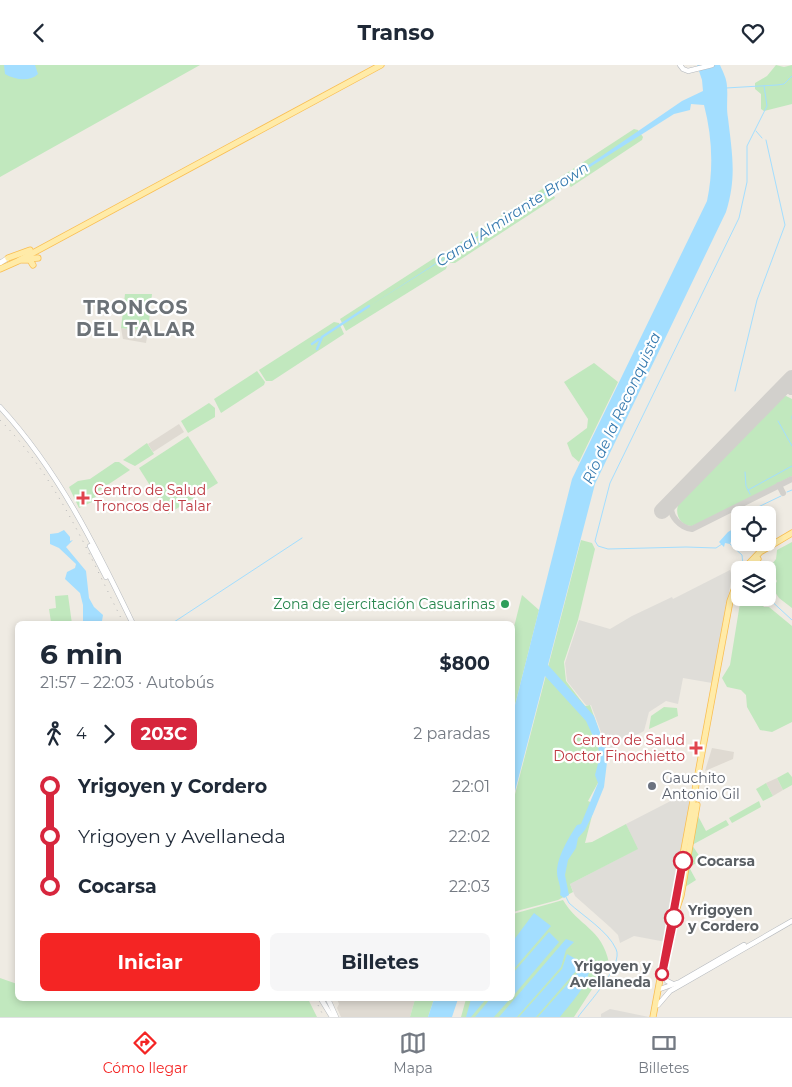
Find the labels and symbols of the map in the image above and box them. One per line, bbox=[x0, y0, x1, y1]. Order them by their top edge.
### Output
water label: Canal Almirante Brown bbox=[432, 158, 592, 270]
district label: TRONCOS DEL TALAR bbox=[76, 296, 196, 341]
water label: Río de la Reconquista bbox=[578, 329, 664, 487]
place label: Centro de Salud Troncos del Talar bbox=[94, 481, 212, 515]
marker: Centro de Salud Troncos del Talar bbox=[76, 491, 90, 505]
place label: Zona de ejercitación Casuarinas bbox=[273, 595, 495, 613]
marker: Zona de ejercitación Casuarinas bbox=[499, 598, 511, 610]
place label: Centro de Salud Doctor Finochietto bbox=[553, 731, 685, 765]
marker: Centro de Salud Doctor Finochietto bbox=[689, 741, 703, 755]
place label: Gauchito Antonio Gil bbox=[662, 769, 740, 803]
marker: Gauchito Antonio Gil bbox=[646, 780, 658, 792]
marker: Cocarsa bbox=[673, 851, 693, 871]
place label: Cocarsa bbox=[697, 852, 755, 870]
place label: Yrigoyen y Cordero bbox=[687, 901, 759, 935]
marker: Yrigoyen y Cordero bbox=[664, 908, 684, 928]
place label: Yrigoyen y Avellaneda bbox=[569, 957, 652, 991]
marker: Yrigoyen y Avellaneda bbox=[655, 967, 669, 981]

